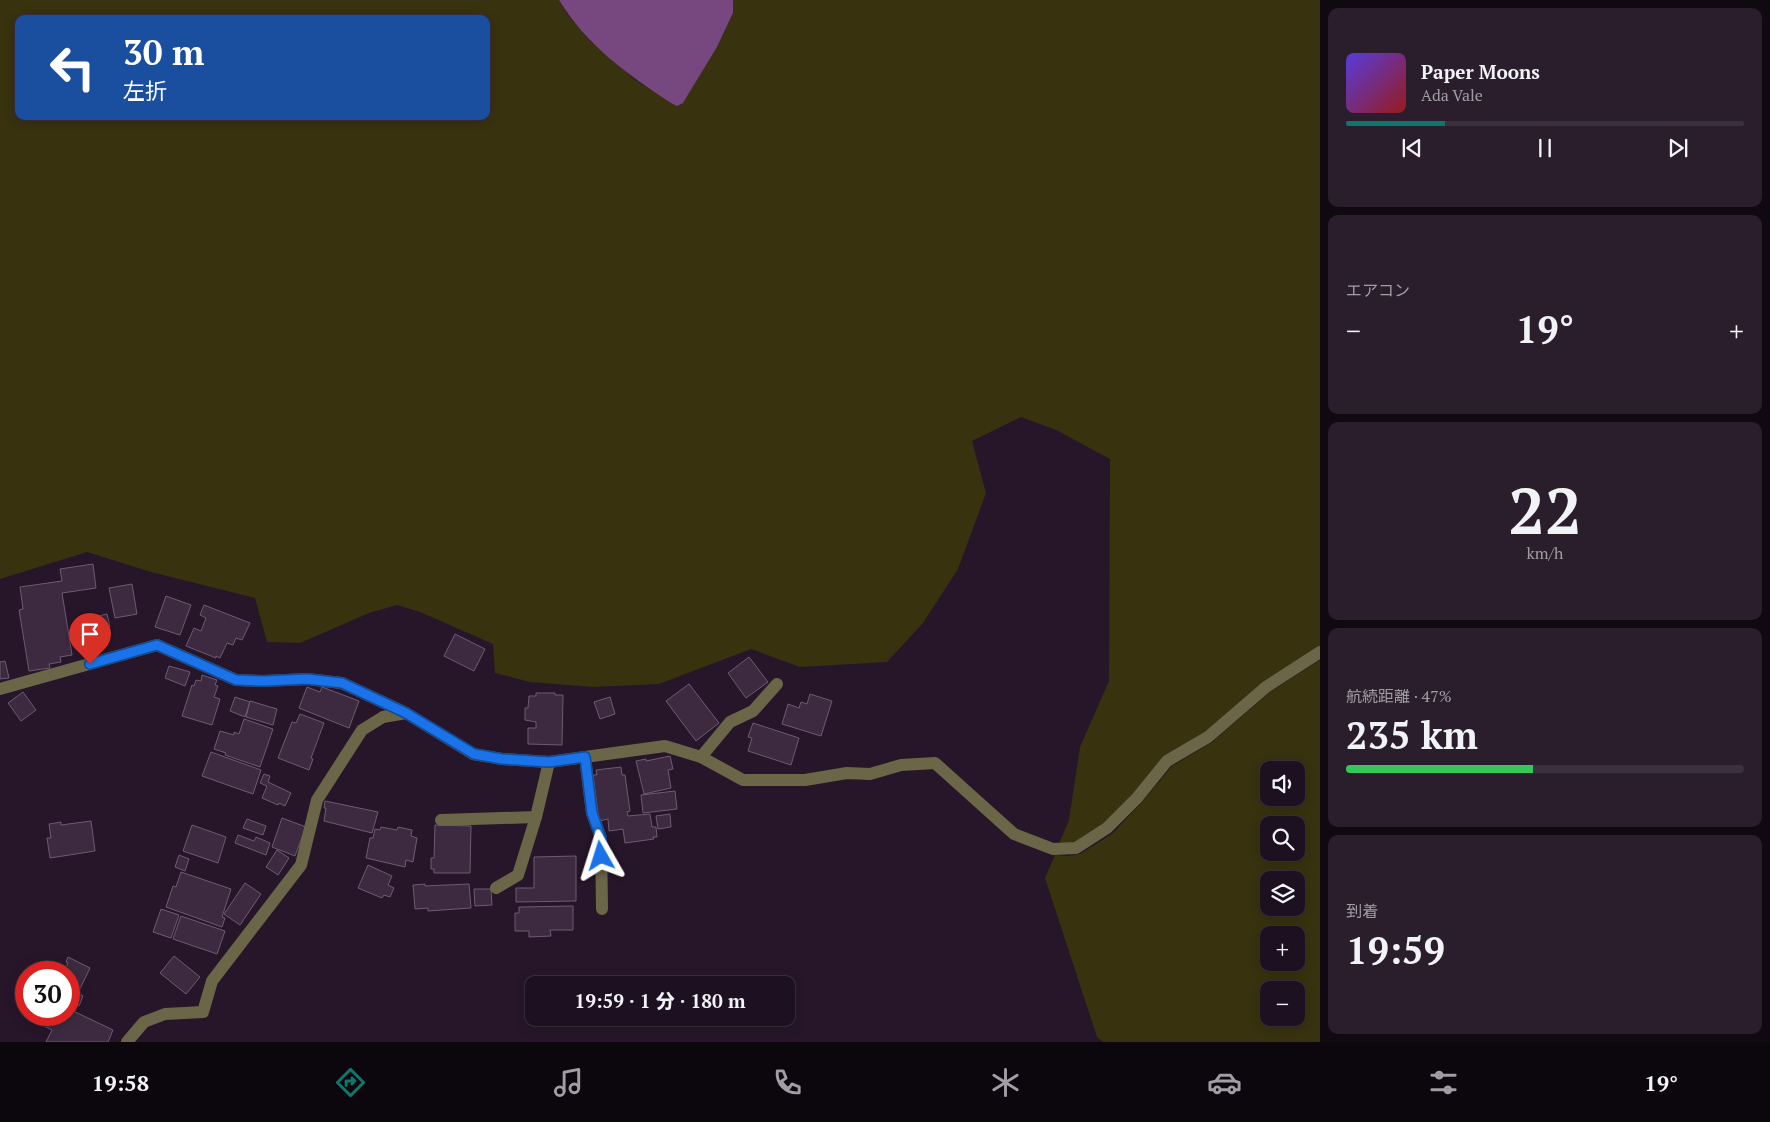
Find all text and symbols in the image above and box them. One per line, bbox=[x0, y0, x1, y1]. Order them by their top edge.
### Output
text: 30 m bbox=[123, 29, 204, 75]
icon: left bbox=[40, 35, 105, 100]
text: Paper Moons bbox=[1421, 59, 1540, 84]
text: 左折 bbox=[123, 76, 167, 105]
text: Ada Vale bbox=[1421, 84, 1483, 106]
icon: previous bbox=[1398, 134, 1426, 162]
icon: pause bbox=[1531, 134, 1559, 162]
icon: next bbox=[1664, 134, 1692, 162]
text: エアコン bbox=[1346, 279, 1410, 301]
text: 19° bbox=[1516, 304, 1574, 354]
text: − bbox=[1346, 312, 1361, 349]
text: + bbox=[1729, 312, 1744, 349]
text: 22 bbox=[1508, 466, 1582, 553]
text: km/h bbox=[1527, 542, 1563, 564]
pin bbox=[69, 613, 111, 664]
icon: arrive bbox=[76, 620, 104, 648]
text: 航続距離 · 47% bbox=[1346, 685, 1452, 707]
text: 235 km bbox=[1346, 710, 1478, 760]
map controls bbox=[1260, 761, 1305, 1026]
button: sound bbox=[1260, 761, 1305, 806]
button: search bbox=[1260, 816, 1305, 861]
position arrow bbox=[574, 829, 626, 881]
button: layers bbox=[1260, 871, 1305, 916]
text: 到着 bbox=[1346, 900, 1378, 922]
text: 19:59 bbox=[1346, 925, 1445, 975]
button: + bbox=[1260, 926, 1305, 971]
speed limit sign: 30 bbox=[15, 961, 80, 1026]
button: − bbox=[1260, 981, 1305, 1026]
text: 19:59 · 1 分 · 180 m bbox=[575, 988, 745, 1013]
icon: directions bbox=[333, 1065, 368, 1100]
icon: music bbox=[551, 1065, 586, 1100]
icon: phone bbox=[770, 1065, 805, 1100]
icon: climate bbox=[988, 1065, 1023, 1100]
icon: car bbox=[1207, 1065, 1242, 1100]
icon: filters bbox=[1426, 1065, 1461, 1100]
text: 19:58 bbox=[92, 1068, 149, 1097]
text: 19° bbox=[1644, 1068, 1678, 1097]

